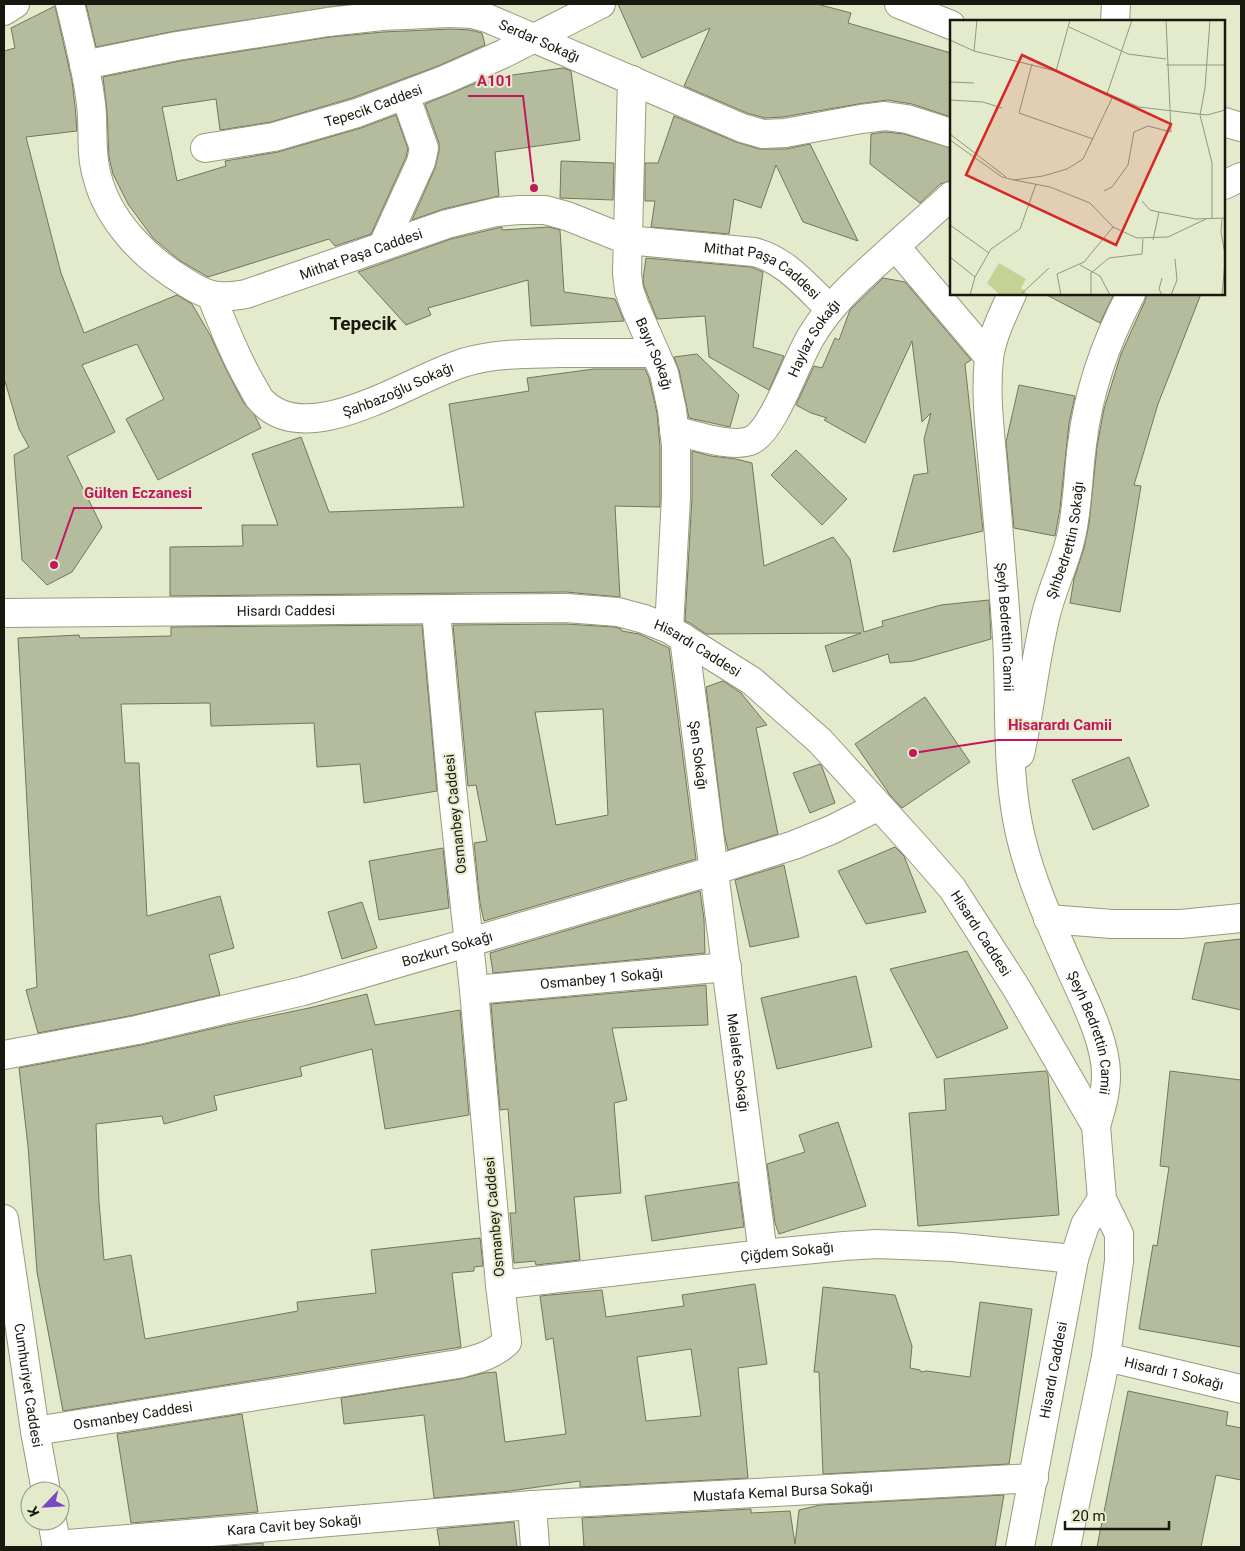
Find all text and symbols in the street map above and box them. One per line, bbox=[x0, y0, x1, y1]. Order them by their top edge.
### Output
street label: Serdar Sokağı bbox=[497, 16, 582, 65]
inset map bbox=[950, 20, 1225, 295]
callout: A101 bbox=[468, 66, 523, 96]
text: A101 bbox=[477, 72, 513, 90]
street label: Tepecik Caddesi bbox=[323, 81, 424, 130]
street label: Mithat Paşa Caddesi bbox=[297, 225, 424, 283]
street label: Mithat Paşa Caddesi bbox=[703, 239, 823, 302]
street label: Haylaz Sokağı bbox=[785, 296, 843, 379]
district label: Tepecik bbox=[329, 312, 397, 335]
street label: Bayır Sokağı bbox=[633, 315, 675, 391]
street label: Şahbazoğlu Sokağı bbox=[341, 359, 456, 420]
callout: Gülten Eczanesi bbox=[74, 478, 202, 508]
street label: Şıhbedrettin Sokağı bbox=[1043, 481, 1086, 601]
text: Gülten Eczanesi bbox=[84, 484, 192, 502]
street label: Şeyh Bedrettin Camii bbox=[993, 562, 1017, 692]
street label: Hisardı Caddesi bbox=[237, 602, 335, 619]
street label: Hisardı Caddesi bbox=[652, 616, 744, 680]
callout: Hisarardı Camii bbox=[998, 710, 1122, 740]
text: Hisarardı Camii bbox=[1008, 716, 1112, 734]
street label: Şen Sokağı bbox=[686, 720, 711, 791]
street label: Osmanbey Caddesi bbox=[441, 753, 469, 875]
street label: Hisardı Caddesi bbox=[948, 888, 1014, 979]
street label: Bozkurt Sokağı bbox=[400, 928, 494, 970]
street label: Osmanbey 1 Sokağı bbox=[539, 965, 664, 992]
street label: Şeyh Bedrettin Camii bbox=[1064, 968, 1114, 1096]
street label: Melalefe Sokağı bbox=[724, 1012, 753, 1113]
street label: Osmanbey Caddesi bbox=[481, 1156, 507, 1278]
street label: Çiğdem Sokağı bbox=[739, 1239, 835, 1265]
street label: Hisardı Caddesi bbox=[1036, 1320, 1070, 1420]
street label: Cumhuriyet Caddesi bbox=[11, 1322, 46, 1449]
street label: Hisardı 1 Sokağı bbox=[1123, 1354, 1225, 1393]
street label: Osmanbey Caddesi bbox=[72, 1398, 194, 1433]
street label: Mustafa Kemal Bursa Sokağı bbox=[693, 1479, 873, 1504]
north arrow bbox=[20, 1481, 70, 1531]
scale bar bbox=[1065, 1498, 1169, 1530]
text: K bbox=[24, 1504, 42, 1519]
text: 20 m bbox=[1072, 1507, 1106, 1525]
street label: Kara Cavit bey Sokağı bbox=[226, 1511, 362, 1539]

